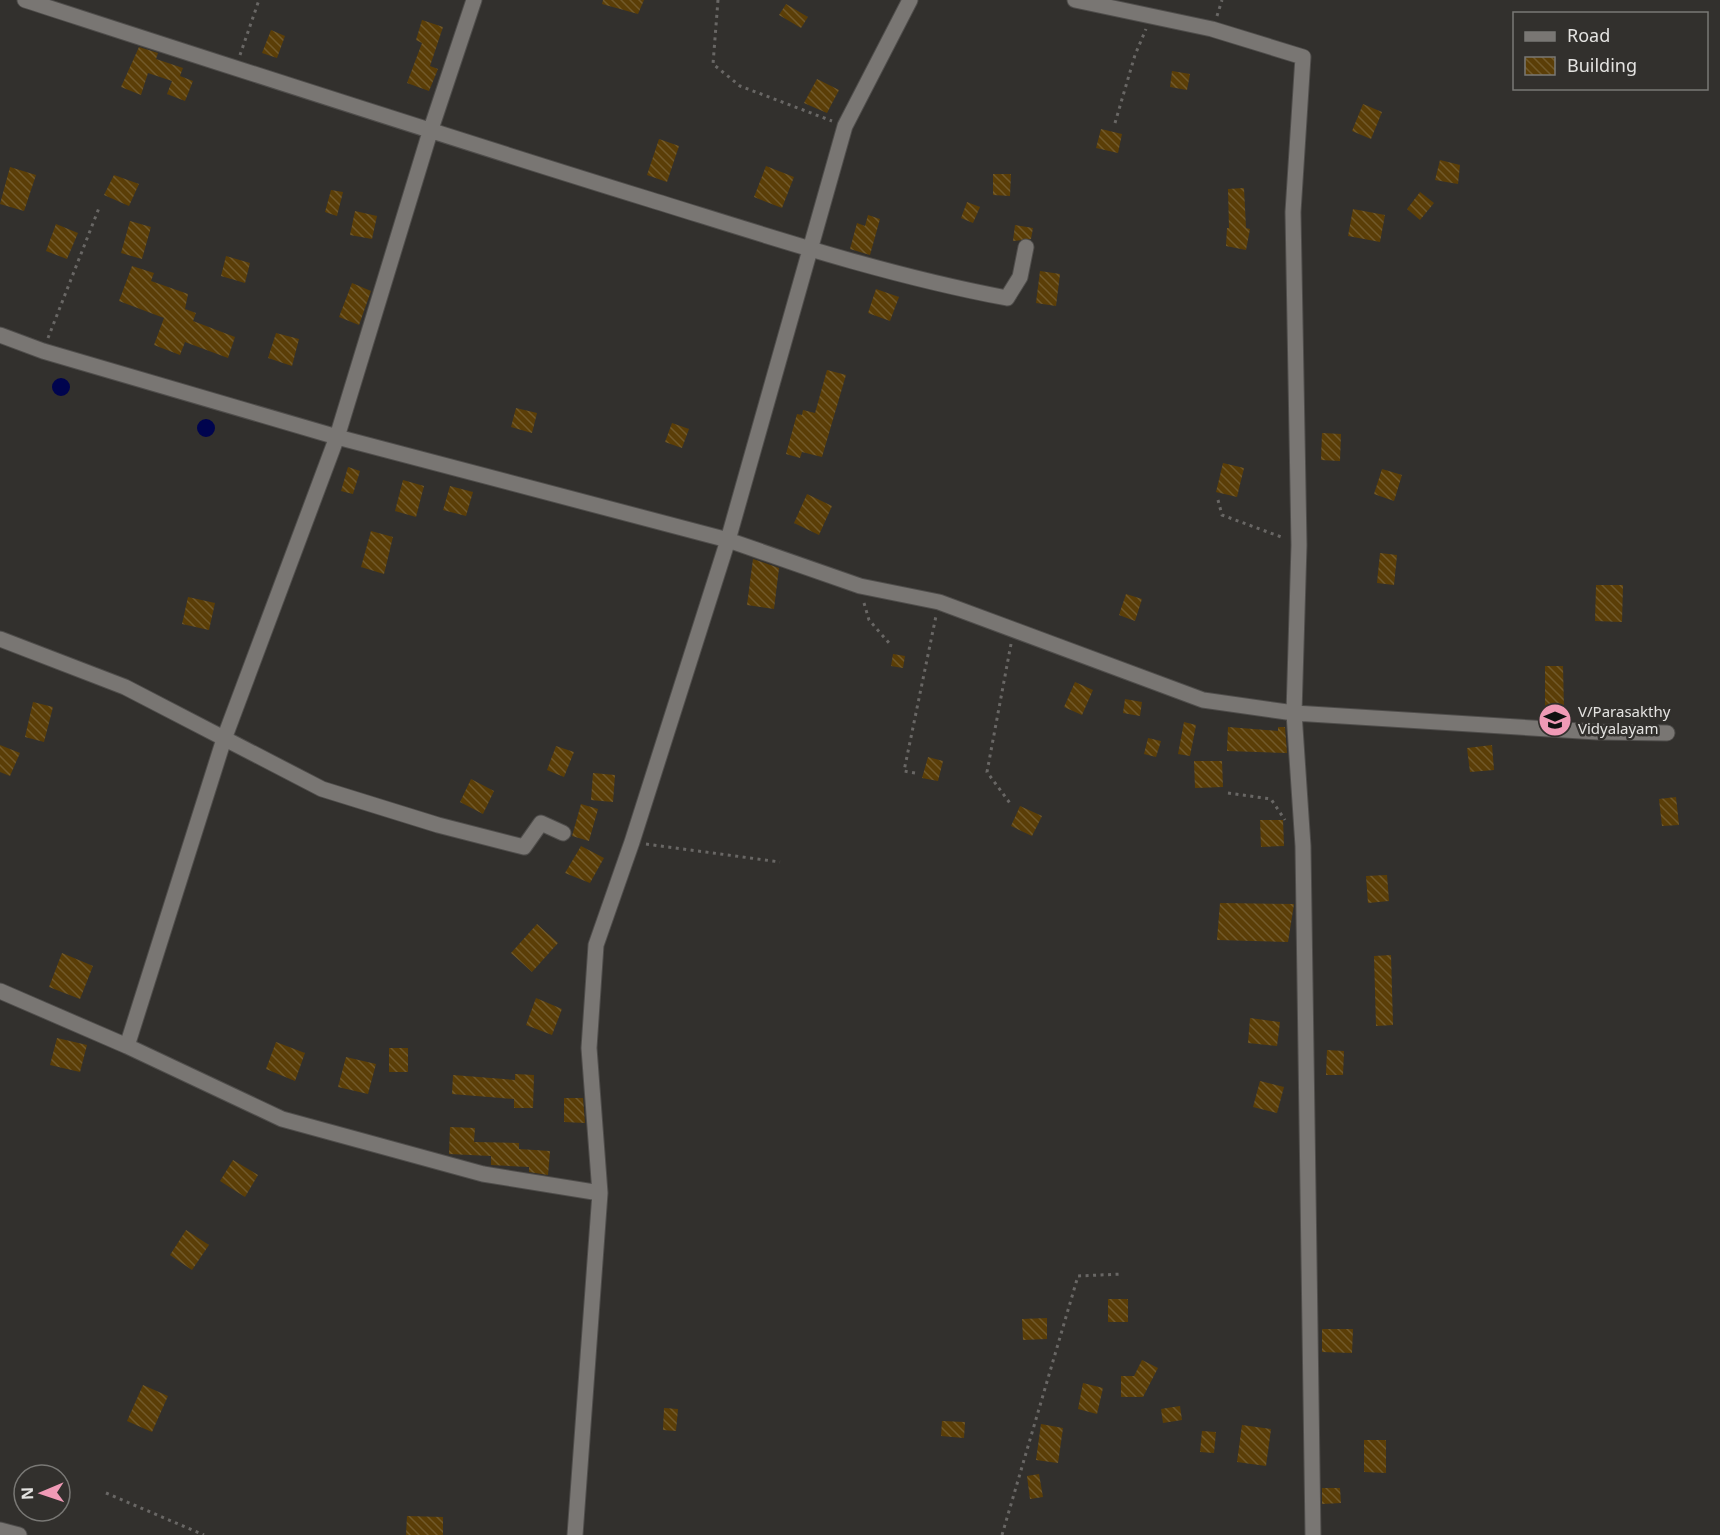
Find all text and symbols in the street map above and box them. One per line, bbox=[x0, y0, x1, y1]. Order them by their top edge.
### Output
legend bbox=[1513, 12, 1708, 90]
text: Road bbox=[1567, 23, 1610, 47]
text: Building bbox=[1567, 53, 1637, 77]
place label: V/Parasakthy Vidyalayam bbox=[1578, 701, 1671, 738]
school or university icon: V/Parasakthy Vidyalayam bbox=[1537, 702, 1573, 738]
north arrow bbox=[12, 1463, 72, 1523]
text: N bbox=[16, 1487, 38, 1500]

